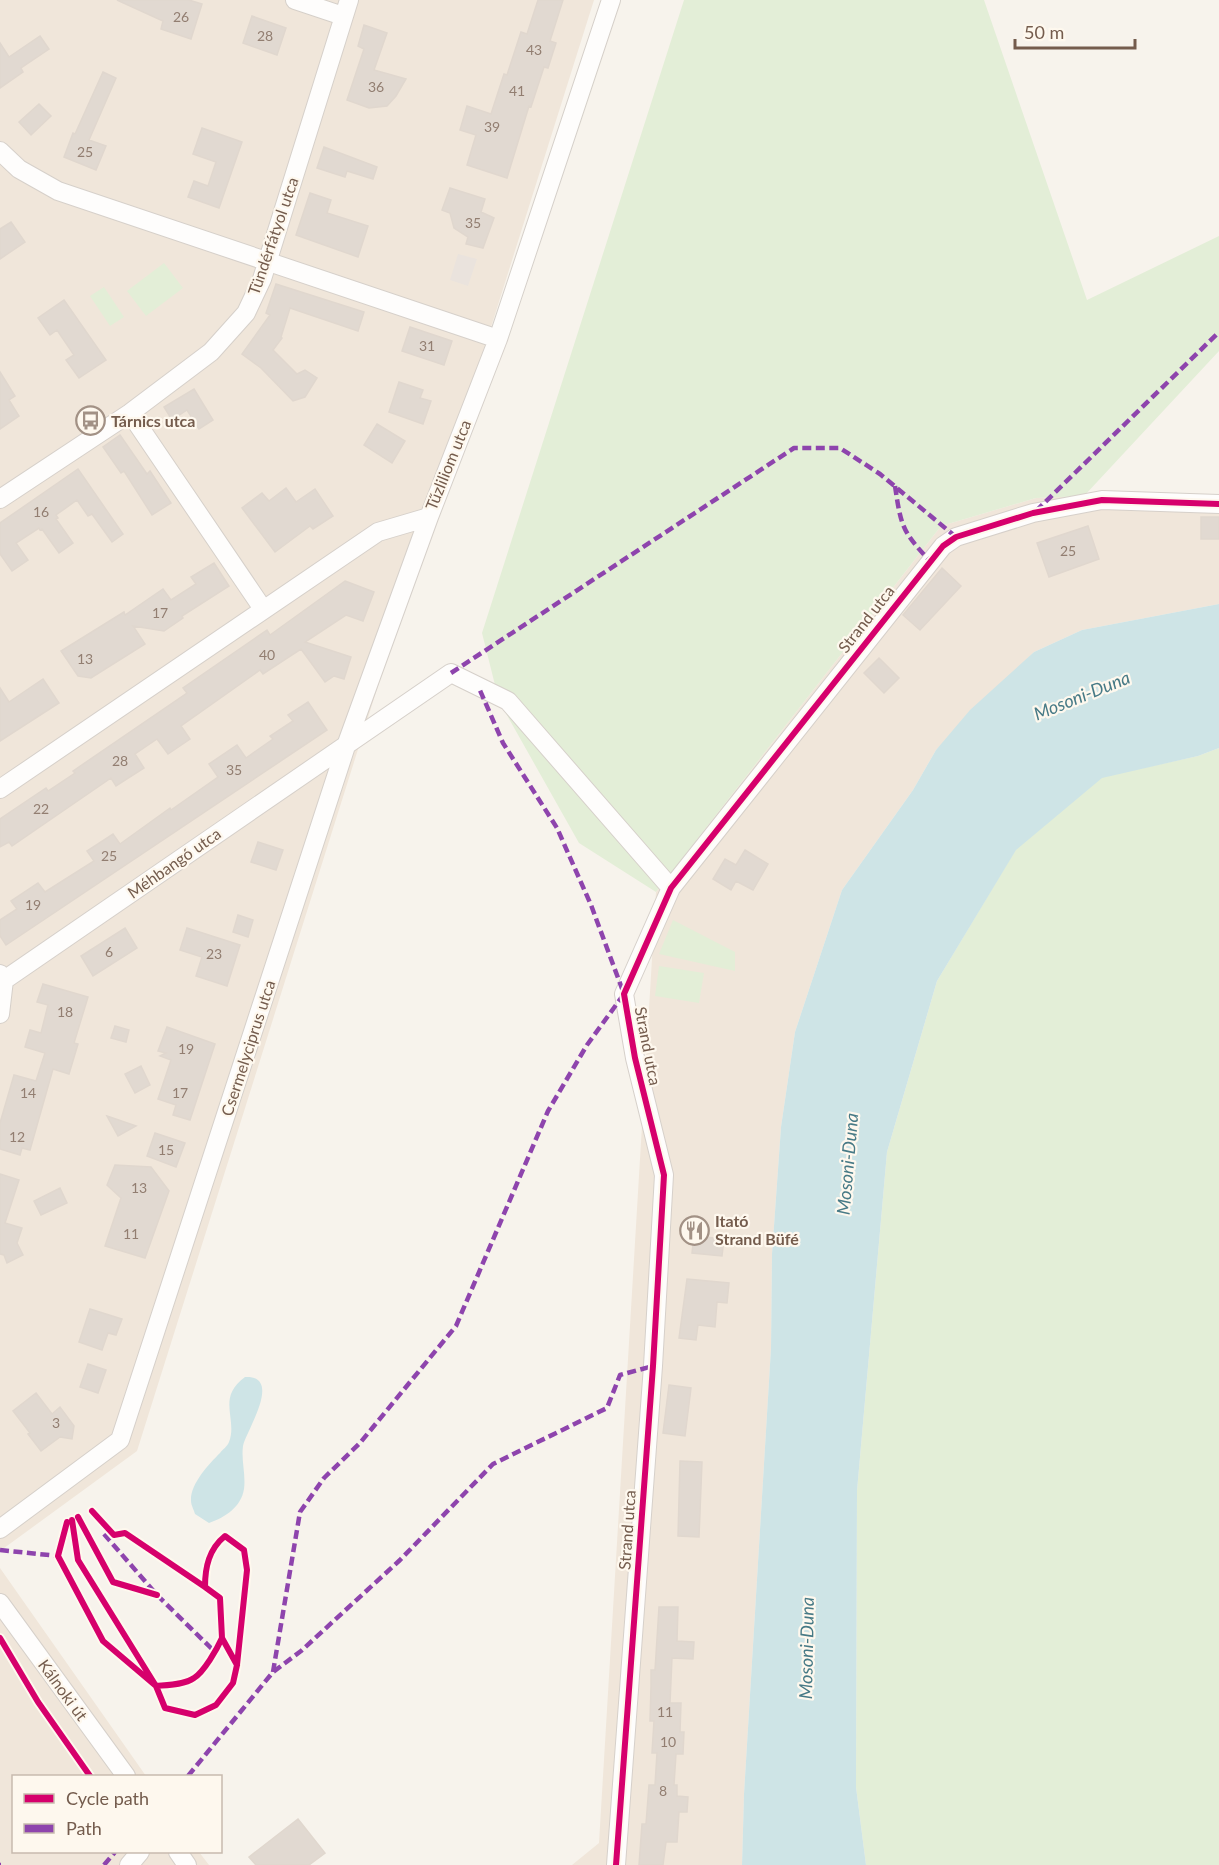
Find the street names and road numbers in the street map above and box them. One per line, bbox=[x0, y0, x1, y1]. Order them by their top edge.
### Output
street label: Tündérfátyol utca bbox=[243, 175, 302, 297]
street label: Tűzliliom utca bbox=[421, 417, 474, 513]
street label: Strand utca bbox=[834, 581, 898, 656]
street label: Méhbangó utca bbox=[123, 823, 224, 902]
street label: Csermelyciprus utca bbox=[217, 978, 278, 1118]
street label: Strand utca bbox=[632, 1005, 665, 1087]
street label: Strand utca bbox=[614, 1489, 639, 1570]
street label: Kálnoki út bbox=[35, 1655, 92, 1724]

